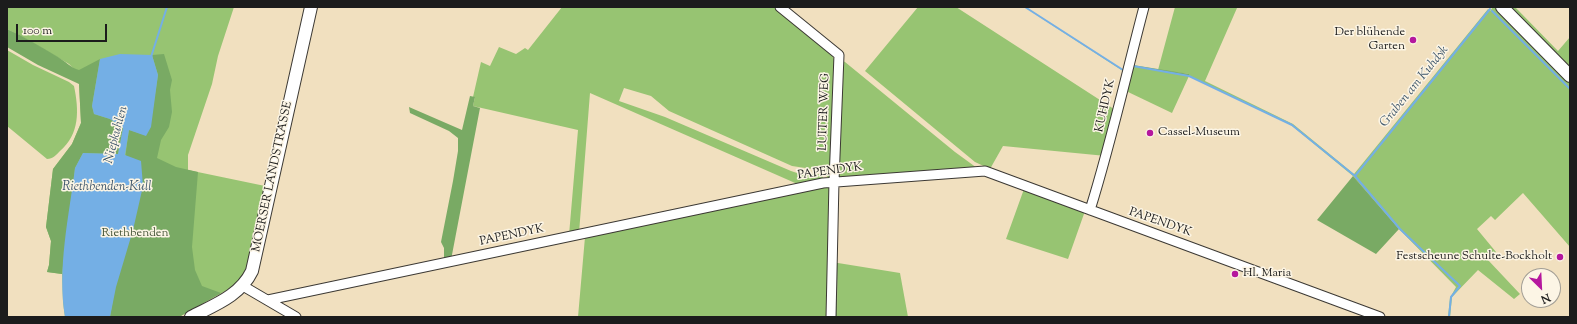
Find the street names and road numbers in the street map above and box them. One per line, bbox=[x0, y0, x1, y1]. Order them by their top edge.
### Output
street label: LUITER WEG bbox=[816, 73, 834, 151]
street label: KUHDYK bbox=[1093, 78, 1119, 134]
street label: MOERSER LANDSTRASSE bbox=[250, 100, 296, 254]
street label: PAPENDYK bbox=[797, 160, 863, 184]
street label: PAPENDYK bbox=[1127, 206, 1193, 240]
street label: PAPENDYK bbox=[479, 222, 545, 250]

